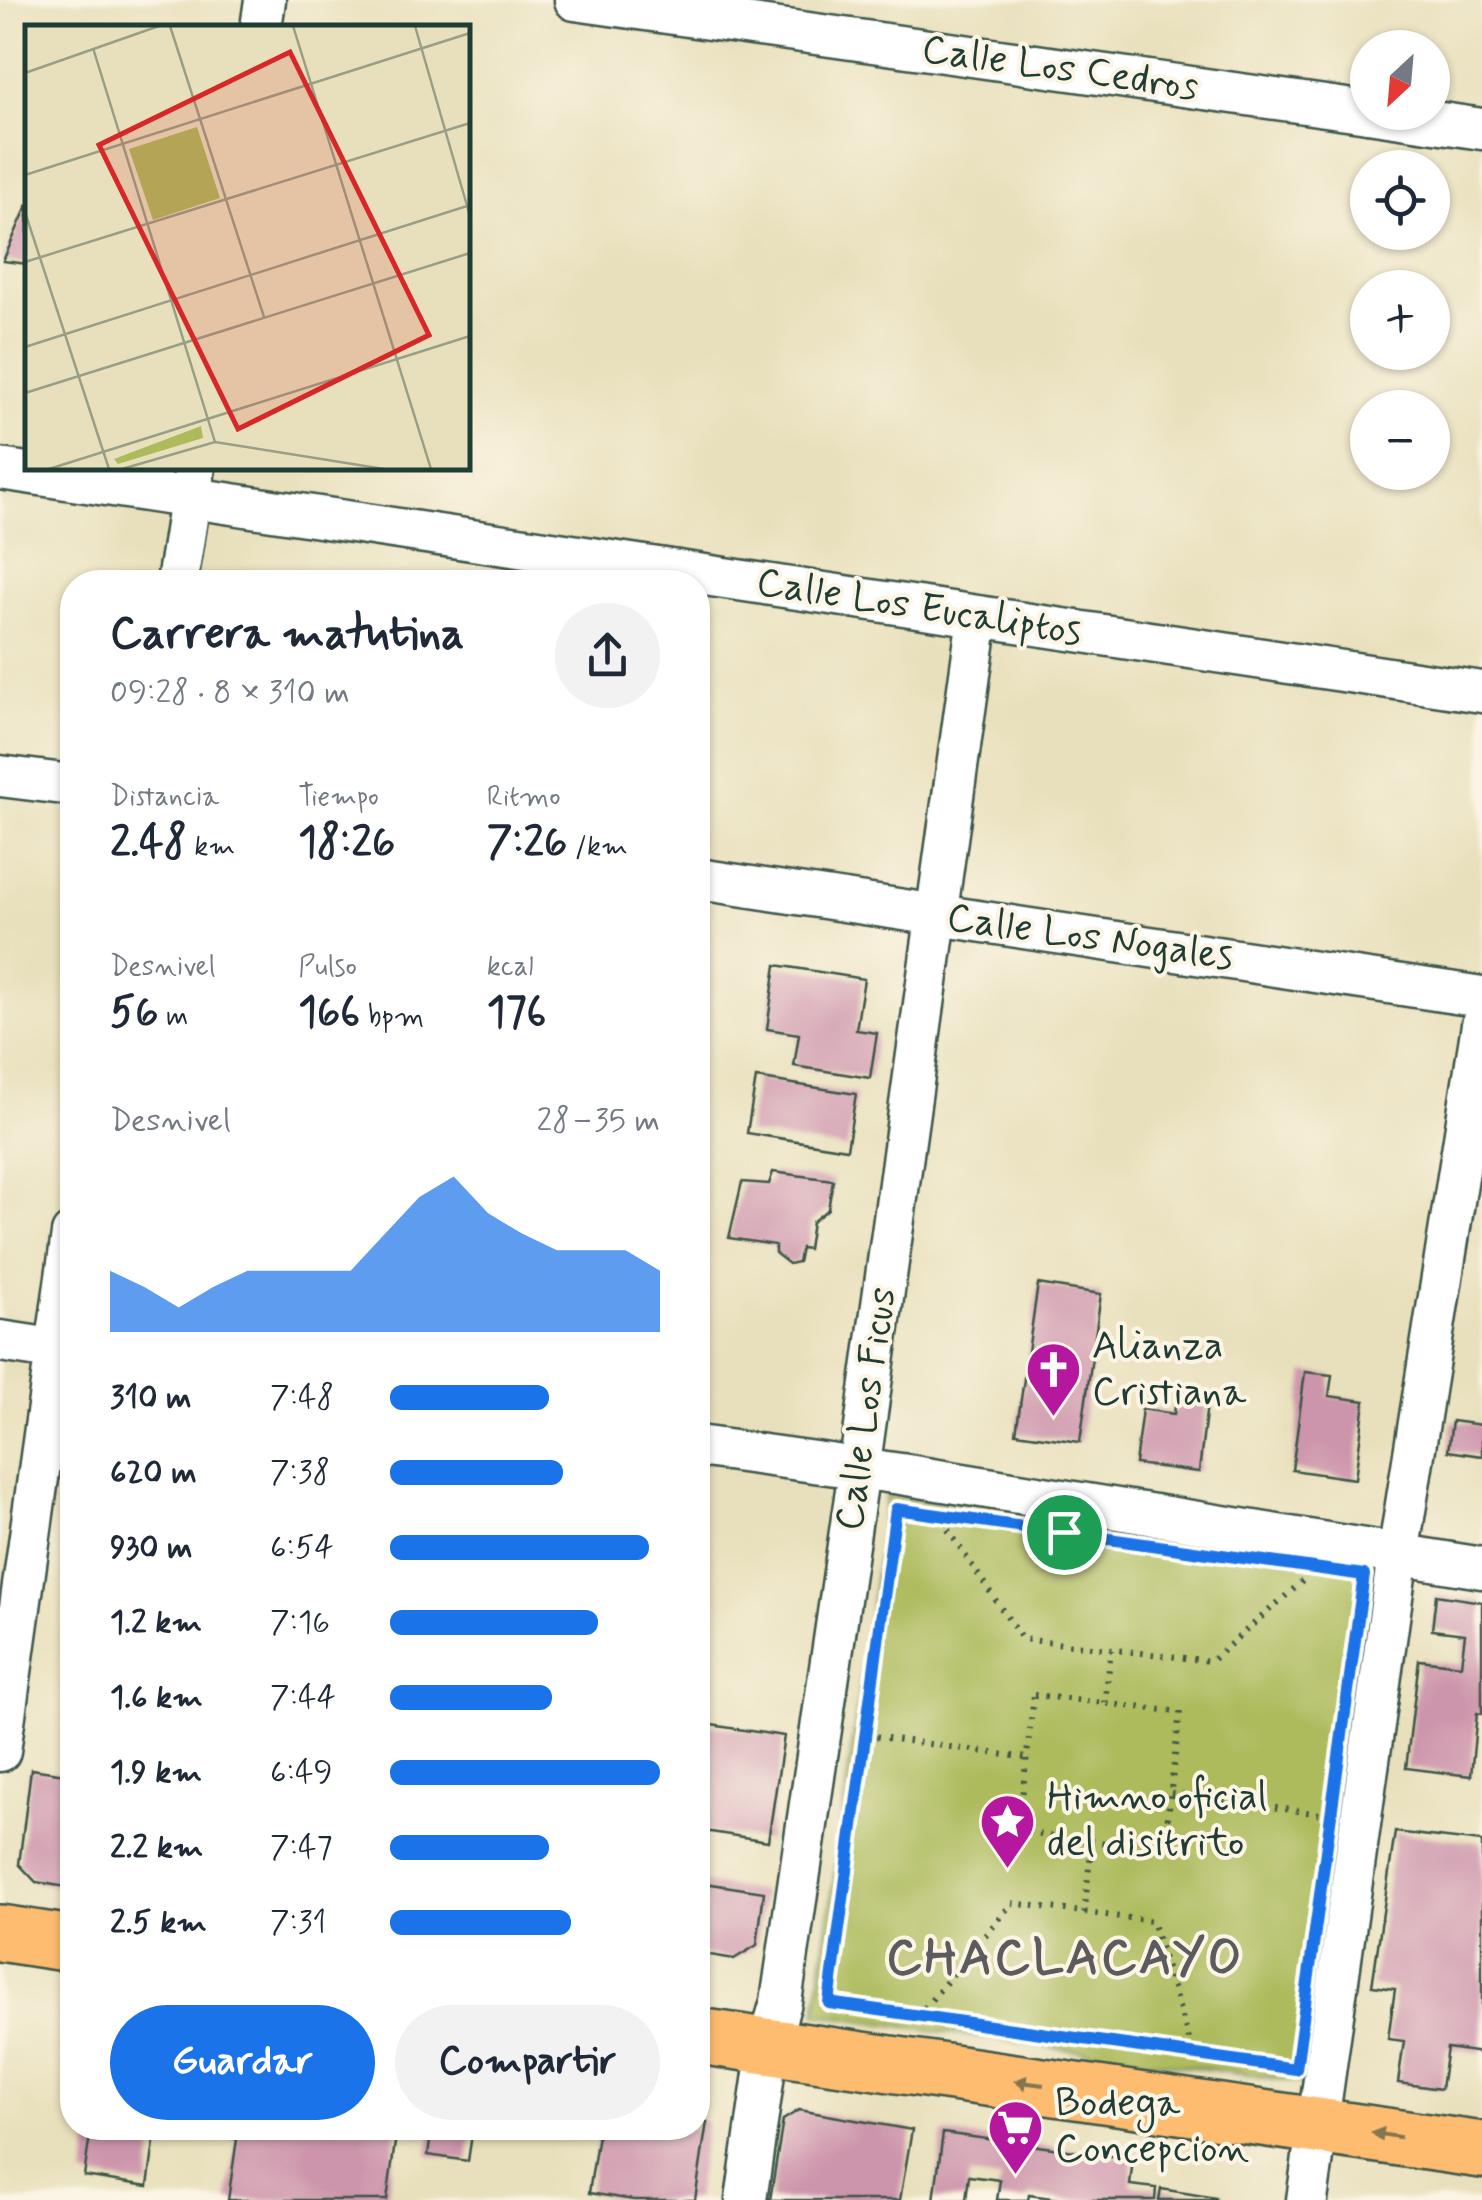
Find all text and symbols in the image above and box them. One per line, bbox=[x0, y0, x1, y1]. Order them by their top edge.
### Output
street label: Calle Los Cedros bbox=[918, 24, 1202, 114]
inset map bbox=[25, 25, 470, 470]
north arrow bbox=[1350, 30, 1450, 130]
map controls bbox=[1350, 30, 1450, 490]
button: locate bbox=[1350, 150, 1450, 250]
button: + bbox=[1350, 270, 1450, 370]
button: − bbox=[1350, 390, 1450, 490]
street label: Calle Los Eucaliptos bbox=[753, 557, 1085, 659]
button: share bbox=[555, 603, 660, 708]
text: Carrera matutina bbox=[110, 605, 464, 664]
text: 09:28 · 8 × 310 m bbox=[110, 672, 350, 714]
text: Distancia bbox=[110, 779, 219, 816]
text: Tiempo bbox=[298, 779, 379, 816]
text: Ritmo bbox=[487, 779, 561, 816]
text: 2.48 bbox=[110, 816, 187, 871]
text: 18:26 bbox=[298, 816, 395, 871]
text: 7:26 bbox=[487, 816, 567, 871]
text: km bbox=[187, 829, 235, 866]
text: /km bbox=[567, 829, 628, 866]
street label: Calle Los Nogales bbox=[944, 892, 1236, 984]
text: Desnivel bbox=[110, 949, 216, 986]
text: Pulso bbox=[298, 949, 357, 986]
text: kcal bbox=[487, 949, 534, 986]
text: 56 bbox=[110, 986, 158, 1041]
text: 166 bbox=[298, 986, 360, 1041]
text: 176 bbox=[487, 986, 546, 1041]
text: m bbox=[158, 999, 188, 1036]
text: bpm bbox=[360, 999, 424, 1036]
text: Desnivel bbox=[110, 1100, 231, 1142]
text: 28–35 m bbox=[537, 1100, 660, 1142]
street label: Calle Los Ficus bbox=[824, 1284, 910, 1534]
place label: Alianza Cristiana bbox=[1092, 1321, 1247, 1419]
church icon: Alianza Cristiana bbox=[1023, 1340, 1083, 1419]
text: 310 m bbox=[110, 1377, 192, 1419]
text: 7:48 bbox=[270, 1377, 334, 1419]
text: 620 m bbox=[110, 1452, 197, 1494]
text: 7:38 bbox=[270, 1452, 330, 1494]
pin bbox=[1022, 1490, 1107, 1575]
icon: arrive bbox=[1037, 1505, 1092, 1560]
text: 930 m bbox=[110, 1527, 193, 1569]
text: 6:54 bbox=[270, 1527, 334, 1569]
text: 1.2 km bbox=[110, 1602, 202, 1644]
text: 7:16 bbox=[270, 1602, 330, 1644]
text: 1.6 km bbox=[110, 1677, 203, 1719]
text: 7:44 bbox=[270, 1677, 336, 1719]
text: 1.9 km bbox=[110, 1752, 202, 1794]
text: 6:49 bbox=[270, 1752, 333, 1794]
place label: Himno oficial del disitrito bbox=[1047, 1772, 1267, 1870]
place icon: Himno oficial del disitrito bbox=[978, 1791, 1038, 1870]
text: 2.2 km bbox=[110, 1827, 203, 1869]
text: 7:47 bbox=[270, 1827, 333, 1869]
text: 2.5 km bbox=[110, 1902, 207, 1944]
text: 7:31 bbox=[270, 1902, 326, 1944]
district label: CHACLACAYO bbox=[886, 1926, 1244, 1992]
button: Guardar bbox=[110, 2005, 375, 2120]
button: Compartir bbox=[395, 2005, 660, 2120]
one-way arrow bbox=[1013, 2075, 1045, 2091]
place label: Bodega Concepcion bbox=[1055, 2078, 1249, 2176]
supermarket icon: Bodega Concepcion bbox=[986, 2097, 1046, 2176]
one-way arrow bbox=[1369, 2126, 1401, 2142]

